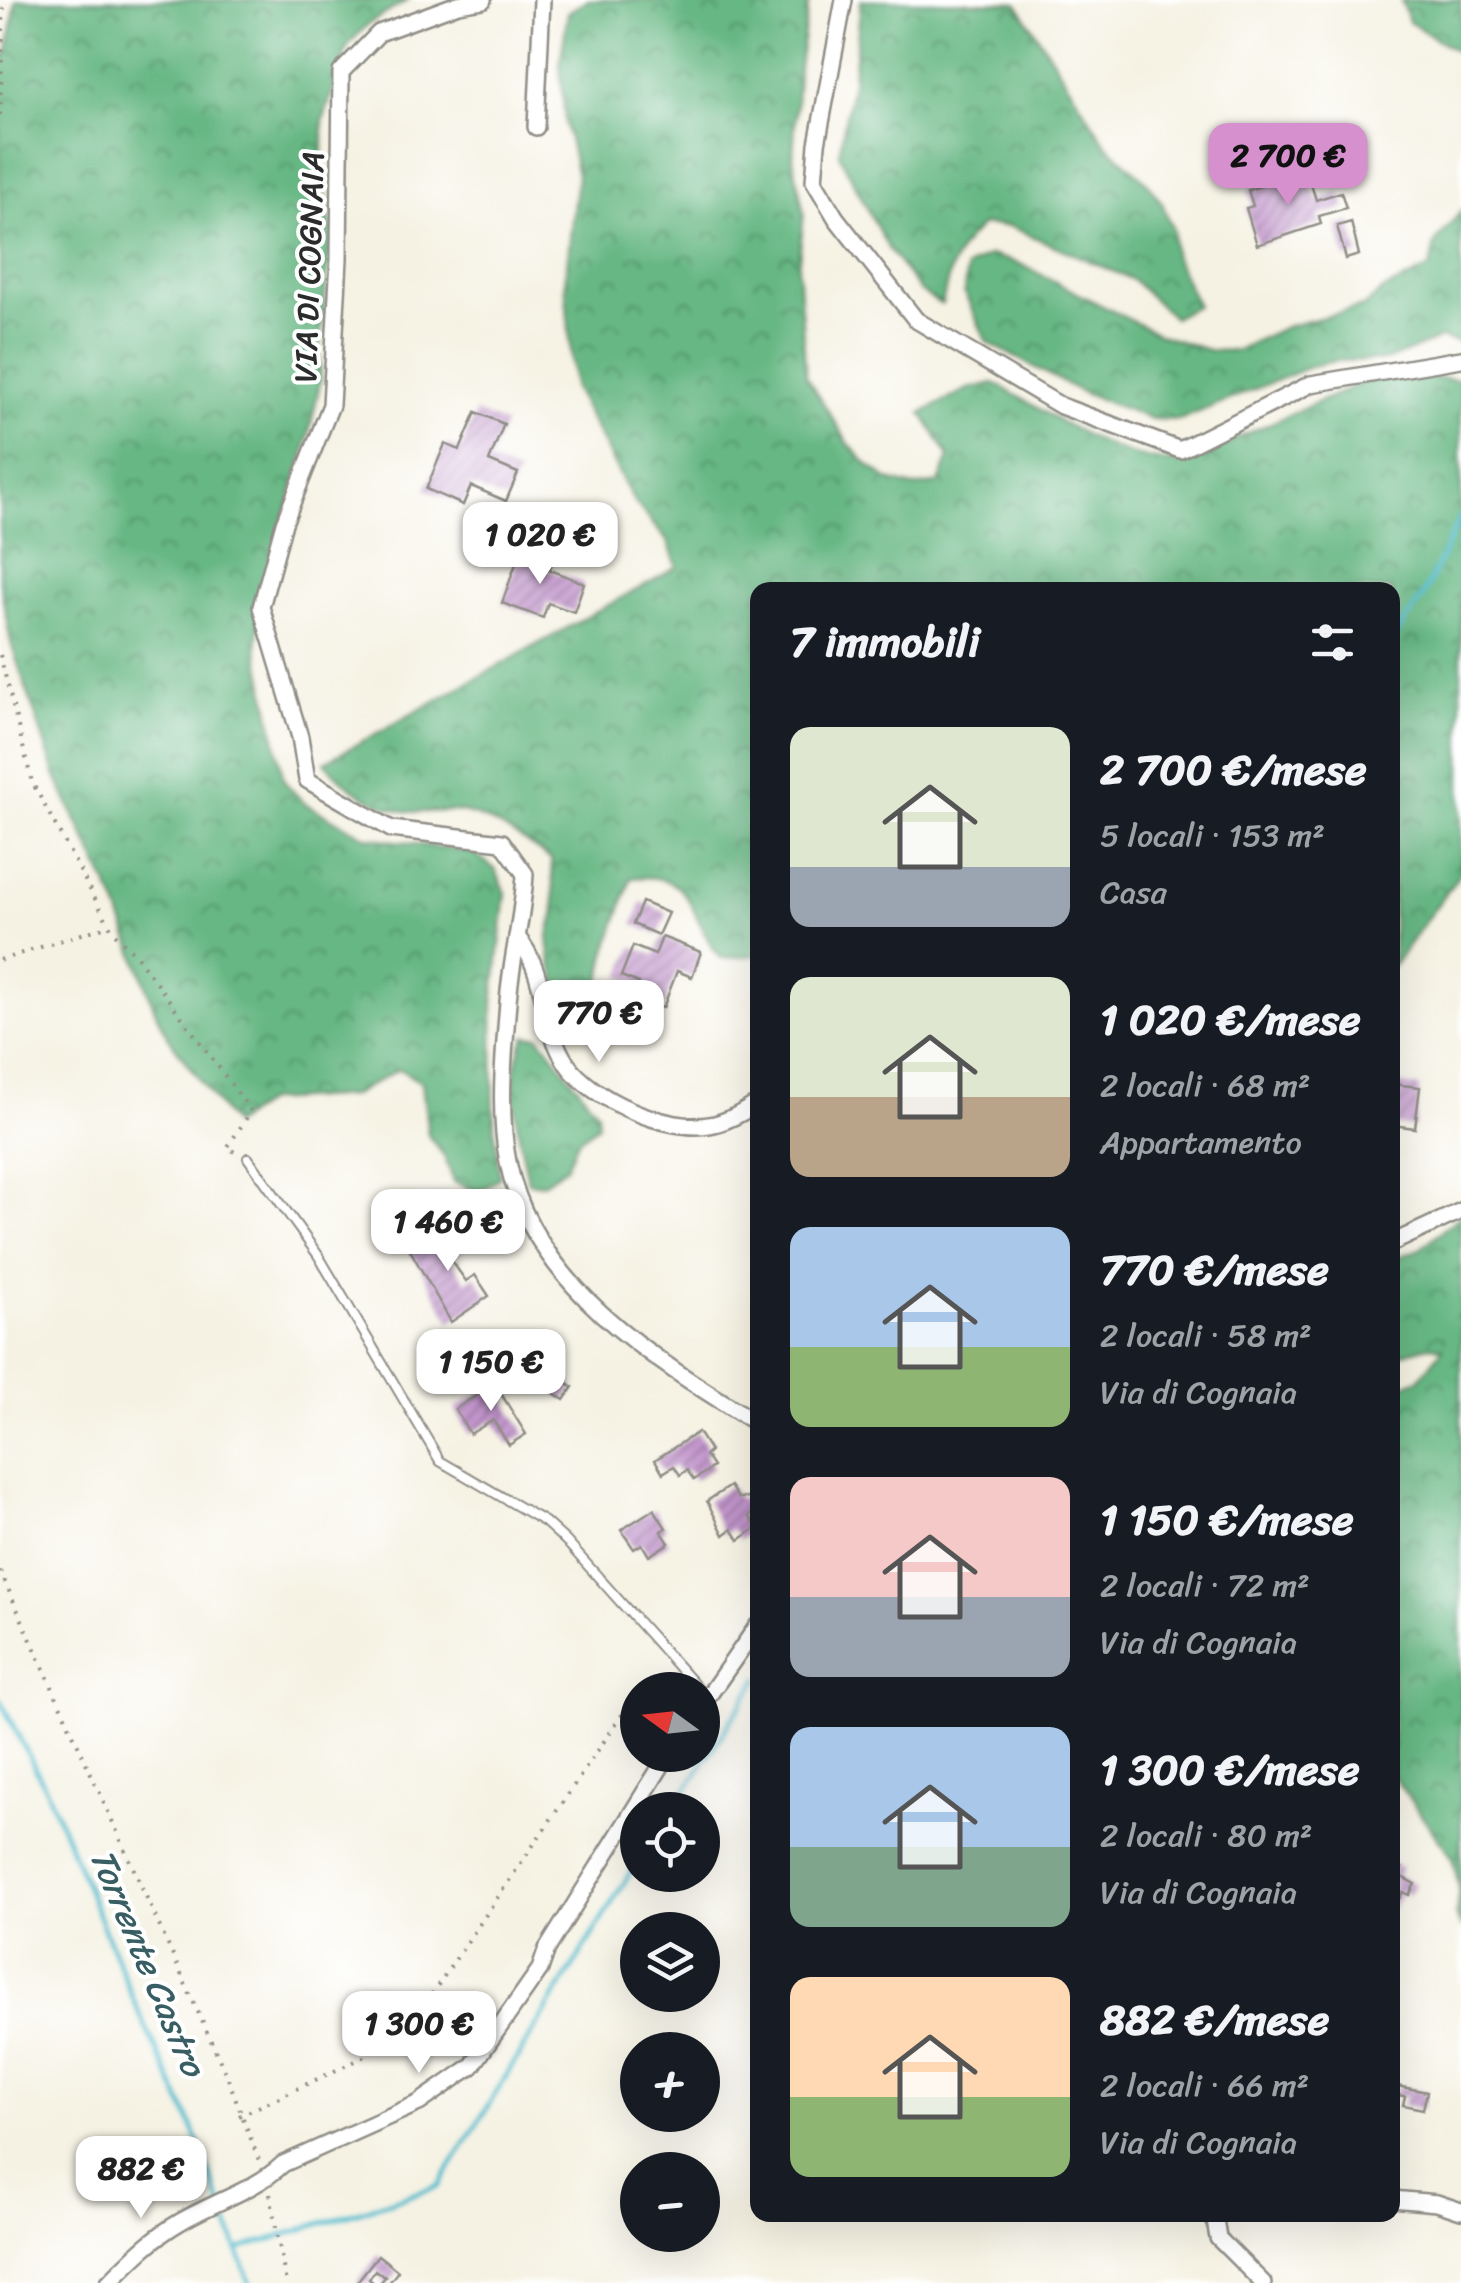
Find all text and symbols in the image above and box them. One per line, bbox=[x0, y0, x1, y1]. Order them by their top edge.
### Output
pin: 2 700 € bbox=[1196, 123, 1380, 208]
text: 2 700 € bbox=[1230, 127, 1346, 184]
street label: VIA DI COGNAIA bbox=[277, 150, 342, 384]
pin: 1 020 € bbox=[448, 502, 632, 587]
text: 1 020 € bbox=[485, 506, 595, 563]
text: 7 immobili bbox=[790, 605, 980, 679]
icon: filters bbox=[1305, 615, 1360, 670]
text: 2 700 €/mese bbox=[1100, 733, 1367, 807]
icon: home bbox=[870, 767, 990, 887]
text: 5 locali · 153 m² bbox=[1100, 807, 1325, 864]
text: Casa bbox=[1100, 864, 1167, 921]
pin: 770 € bbox=[529, 980, 669, 1065]
text: 1 020 €/mese bbox=[1100, 983, 1361, 1057]
text: 770 € bbox=[556, 984, 642, 1041]
icon: home bbox=[870, 1017, 990, 1137]
text: 2 locali · 68 m² bbox=[1100, 1057, 1310, 1114]
text: Appartamento bbox=[1100, 1114, 1302, 1171]
pin: 1 460 € bbox=[356, 1189, 540, 1274]
text: 1 460 € bbox=[393, 1193, 503, 1250]
text: 770 €/mese bbox=[1100, 1233, 1329, 1307]
icon: home bbox=[870, 1267, 990, 1387]
text: 2 locali · 58 m² bbox=[1100, 1307, 1312, 1364]
pin: 1 150 € bbox=[399, 1329, 583, 1414]
text: 1 150 € bbox=[438, 1333, 544, 1390]
text: Via di Cognaia bbox=[1100, 1364, 1297, 1421]
text: 1 150 €/mese bbox=[1100, 1483, 1354, 1557]
icon: home bbox=[870, 1517, 990, 1637]
text: 2 locali · 72 m² bbox=[1100, 1557, 1310, 1614]
text: Via di Cognaia bbox=[1100, 1614, 1297, 1671]
north arrow bbox=[620, 1672, 720, 1772]
map controls bbox=[620, 1672, 720, 2252]
text: 1 300 €/mese bbox=[1100, 1733, 1359, 1807]
icon: home bbox=[870, 1767, 990, 1887]
button: locate bbox=[620, 1792, 720, 1892]
text: 2 locali · 80 m² bbox=[1100, 1807, 1312, 1864]
water label: Torrente Castro bbox=[72, 1838, 225, 2088]
text: Via di Cognaia bbox=[1100, 1864, 1297, 1921]
button: layers bbox=[620, 1912, 720, 2012]
text: 882 €/mese bbox=[1100, 1983, 1329, 2057]
pin: 1 300 € bbox=[327, 1991, 511, 2076]
text: 1 300 € bbox=[364, 1995, 474, 2052]
icon: home bbox=[870, 2017, 990, 2137]
button: + bbox=[620, 2032, 720, 2132]
text: 2 locali · 66 m² bbox=[1100, 2057, 1309, 2114]
text: Via di Cognaia bbox=[1100, 2114, 1297, 2171]
pin: 882 € bbox=[71, 2136, 211, 2221]
text: 882 € bbox=[98, 2140, 184, 2197]
button: − bbox=[620, 2152, 720, 2252]

